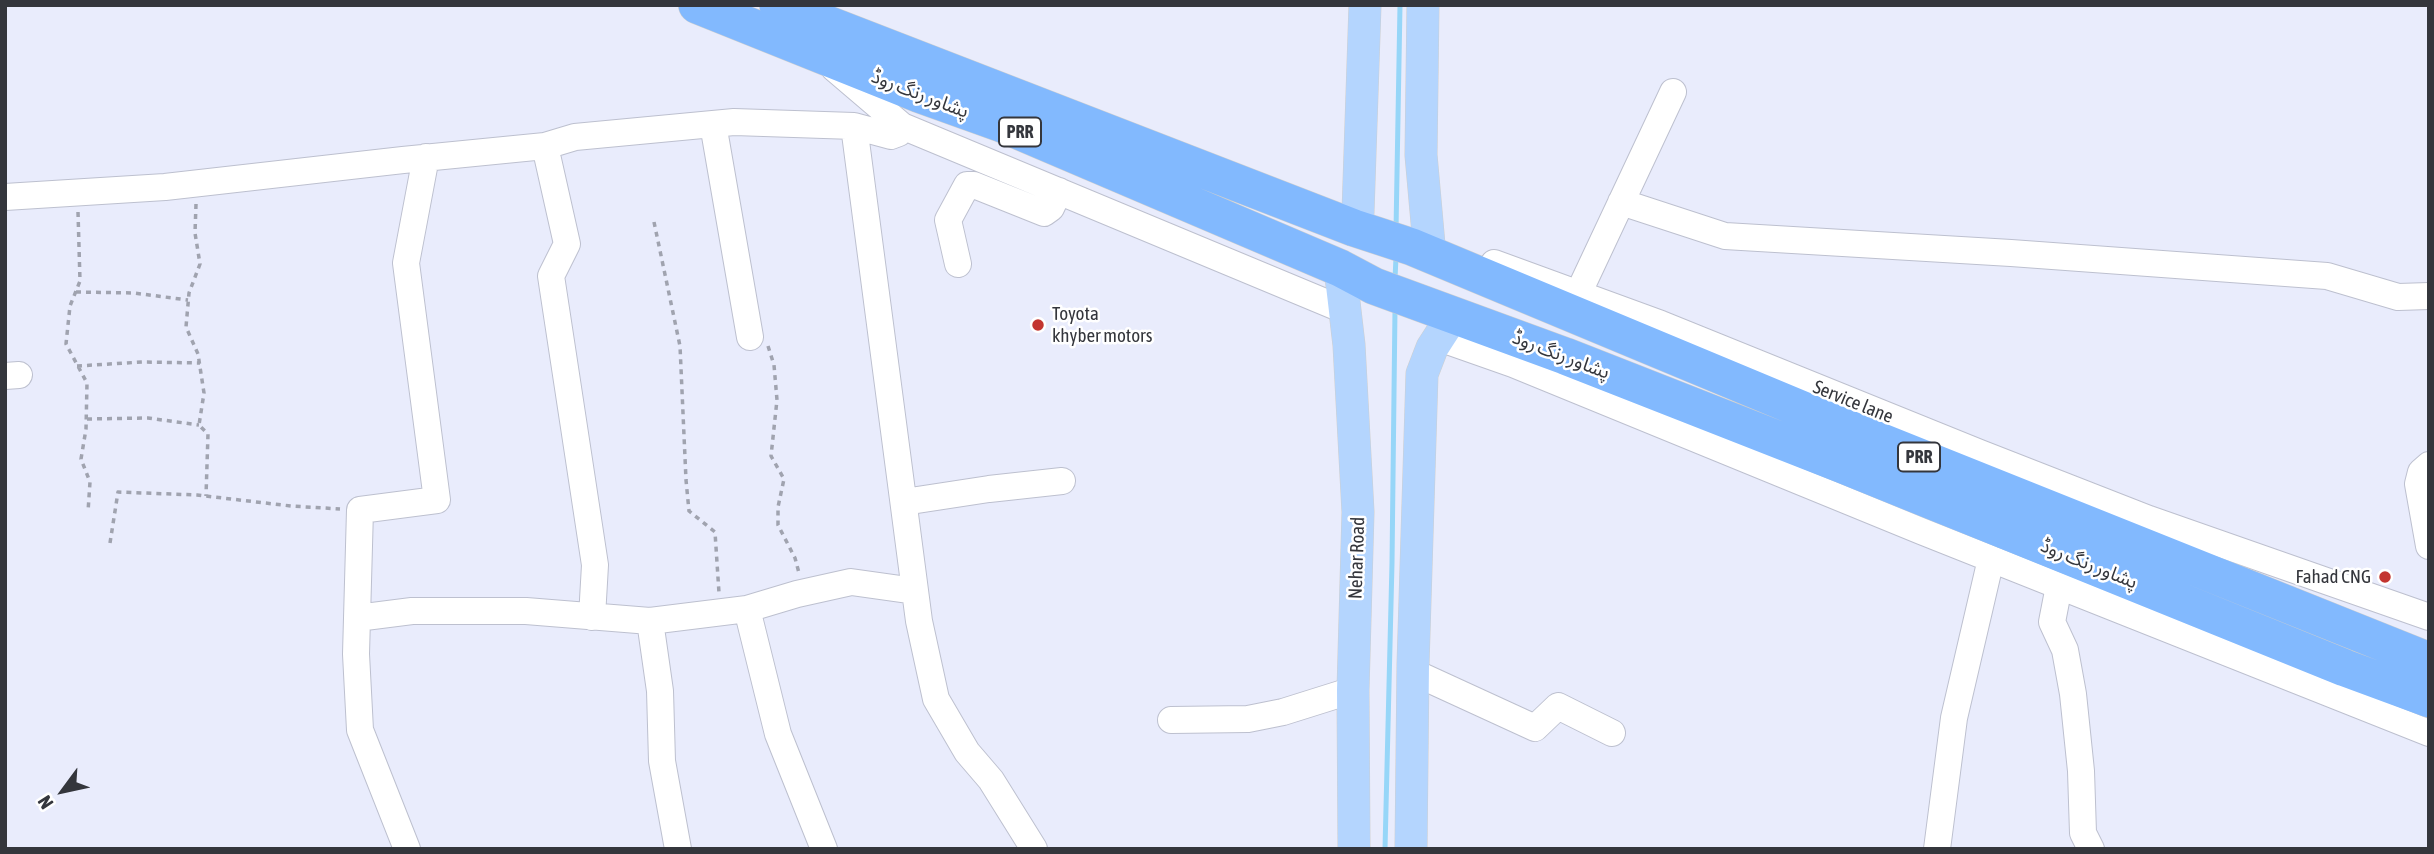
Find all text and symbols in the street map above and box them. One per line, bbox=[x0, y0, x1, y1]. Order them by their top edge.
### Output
street label: پشاور رنگ روڈ bbox=[868, 65, 972, 123]
road number: PRR bbox=[999, 118, 1041, 146]
place label: Toyota khyber motors bbox=[1052, 303, 1152, 347]
marker: Toyota khyber motors bbox=[1030, 317, 1046, 333]
street label: پشاور رنگ روڈ bbox=[1509, 326, 1613, 384]
street label: Service lane bbox=[1810, 376, 1896, 428]
road number: PRR bbox=[1898, 443, 1940, 472]
street label: Nehar Road bbox=[1344, 516, 1370, 600]
street label: پشاور رنگ روڈ bbox=[2037, 534, 2141, 594]
place label: Fahad CNG bbox=[2295, 566, 2371, 588]
marker: Fahad CNG bbox=[2377, 569, 2393, 585]
north arrow bbox=[28, 756, 98, 826]
text: N bbox=[33, 792, 58, 813]

